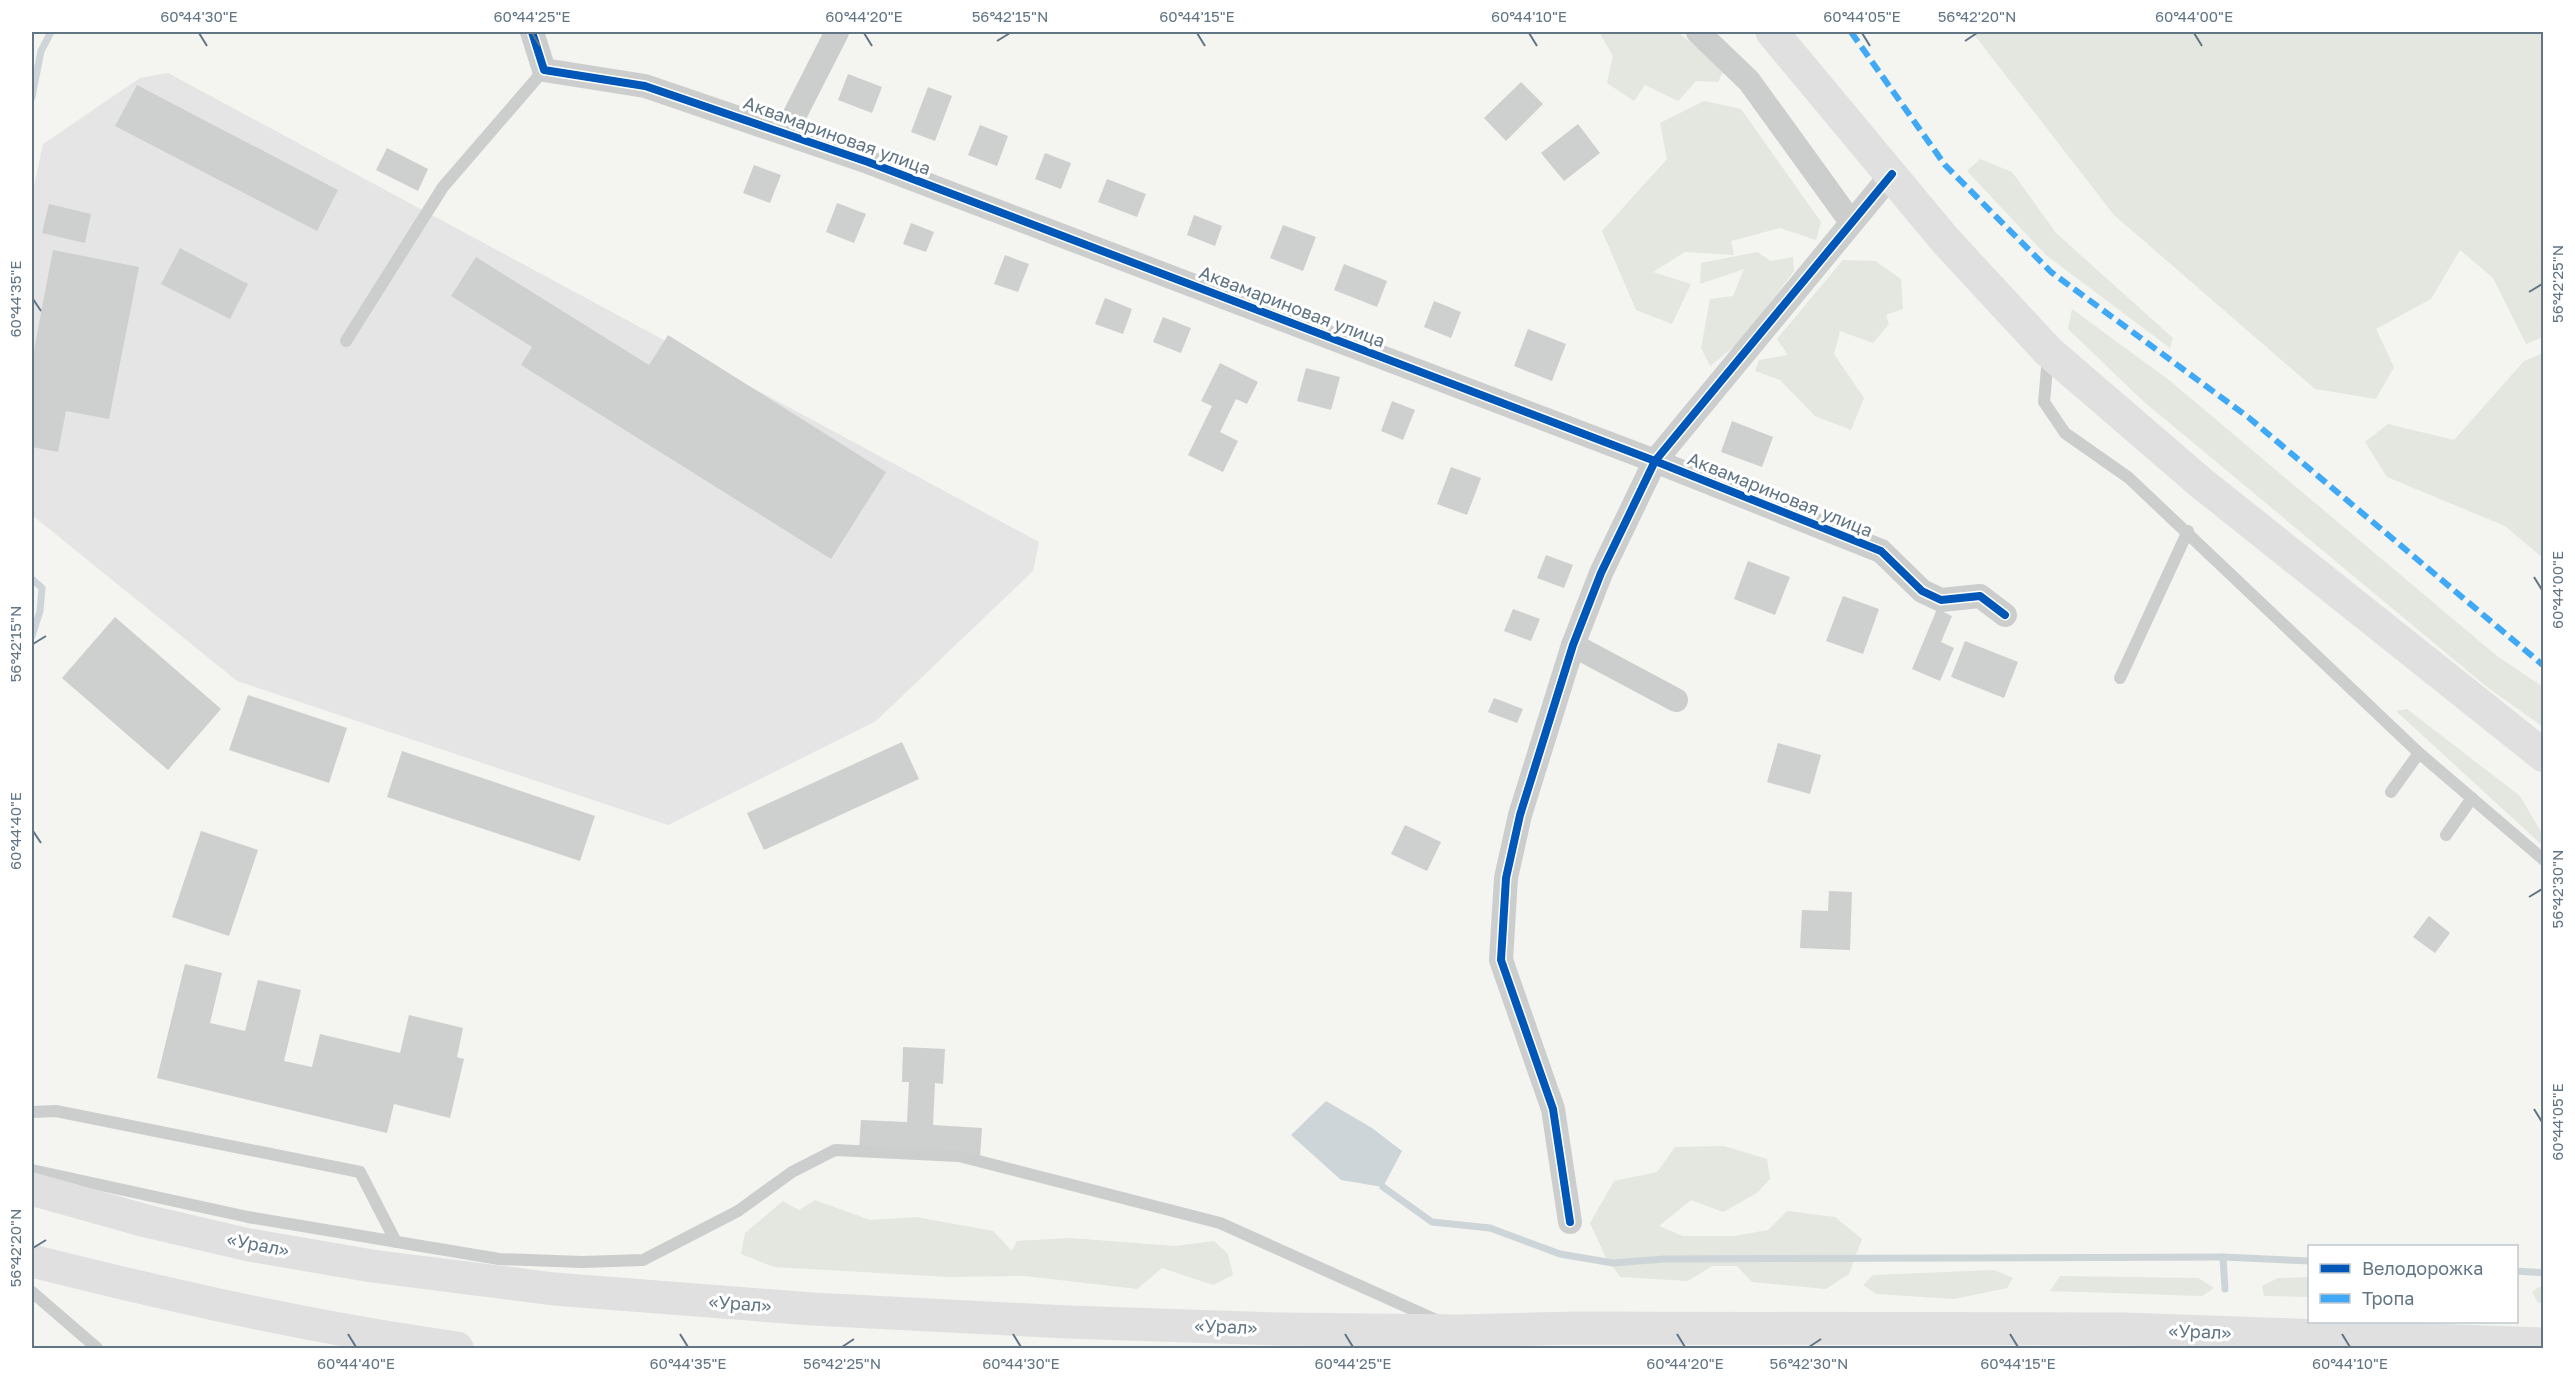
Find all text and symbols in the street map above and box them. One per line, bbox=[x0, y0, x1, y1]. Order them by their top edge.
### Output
text: 60°44'30"E bbox=[160, 7, 238, 25]
text: 60°44'25"E bbox=[494, 7, 570, 25]
text: 60°44'20"E bbox=[825, 7, 903, 25]
text: 56°42'15"N bbox=[972, 7, 1048, 25]
text: 60°44'15"E bbox=[1159, 7, 1235, 25]
text: 60°44'10"E bbox=[1491, 7, 1567, 25]
text: 60°44'05"E bbox=[1823, 7, 1901, 25]
text: 56°42'20"N bbox=[1938, 7, 2016, 25]
text: 60°44'00"E bbox=[2155, 7, 2233, 25]
street label: Аквамариновая улица bbox=[741, 91, 934, 179]
text: 56°42'25"N bbox=[2548, 245, 2566, 323]
street label: Аквамариновая улица bbox=[1196, 260, 1389, 352]
text: 60°44'35"E bbox=[6, 261, 24, 337]
street label: Аквамариновая улица bbox=[1685, 447, 1876, 541]
text: 60°44'00"E bbox=[2548, 551, 2566, 629]
text: 56°42'15"N bbox=[6, 606, 24, 682]
text: 60°44'40"E bbox=[6, 792, 24, 870]
text: 56°42'30"N bbox=[2548, 850, 2566, 928]
text: 60°44'05"E bbox=[2548, 1083, 2566, 1161]
text: 56°42'20"N bbox=[6, 1209, 24, 1287]
street label: «Урал» bbox=[225, 1227, 291, 1261]
legend bbox=[2308, 1245, 2518, 1323]
text: Велодорожка bbox=[2362, 1257, 2483, 1279]
text: Тропа bbox=[2362, 1287, 2414, 1309]
street label: «Урал» bbox=[708, 1290, 772, 1316]
street label: «Урал» bbox=[1194, 1314, 1258, 1338]
street label: «Урал» bbox=[2168, 1319, 2232, 1343]
text: 60°44'40"E bbox=[317, 1354, 395, 1372]
text: 60°44'35"E bbox=[650, 1354, 726, 1372]
text: 56°42'25"N bbox=[803, 1354, 881, 1372]
text: 60°44'30"E bbox=[982, 1354, 1060, 1372]
text: 60°44'25"E bbox=[1315, 1354, 1391, 1372]
text: 60°44'20"E bbox=[1646, 1354, 1724, 1372]
text: 56°42'30"N bbox=[1770, 1354, 1848, 1372]
text: 60°44'15"E bbox=[1980, 1354, 2056, 1372]
text: 60°44'10"E bbox=[2312, 1354, 2388, 1372]

